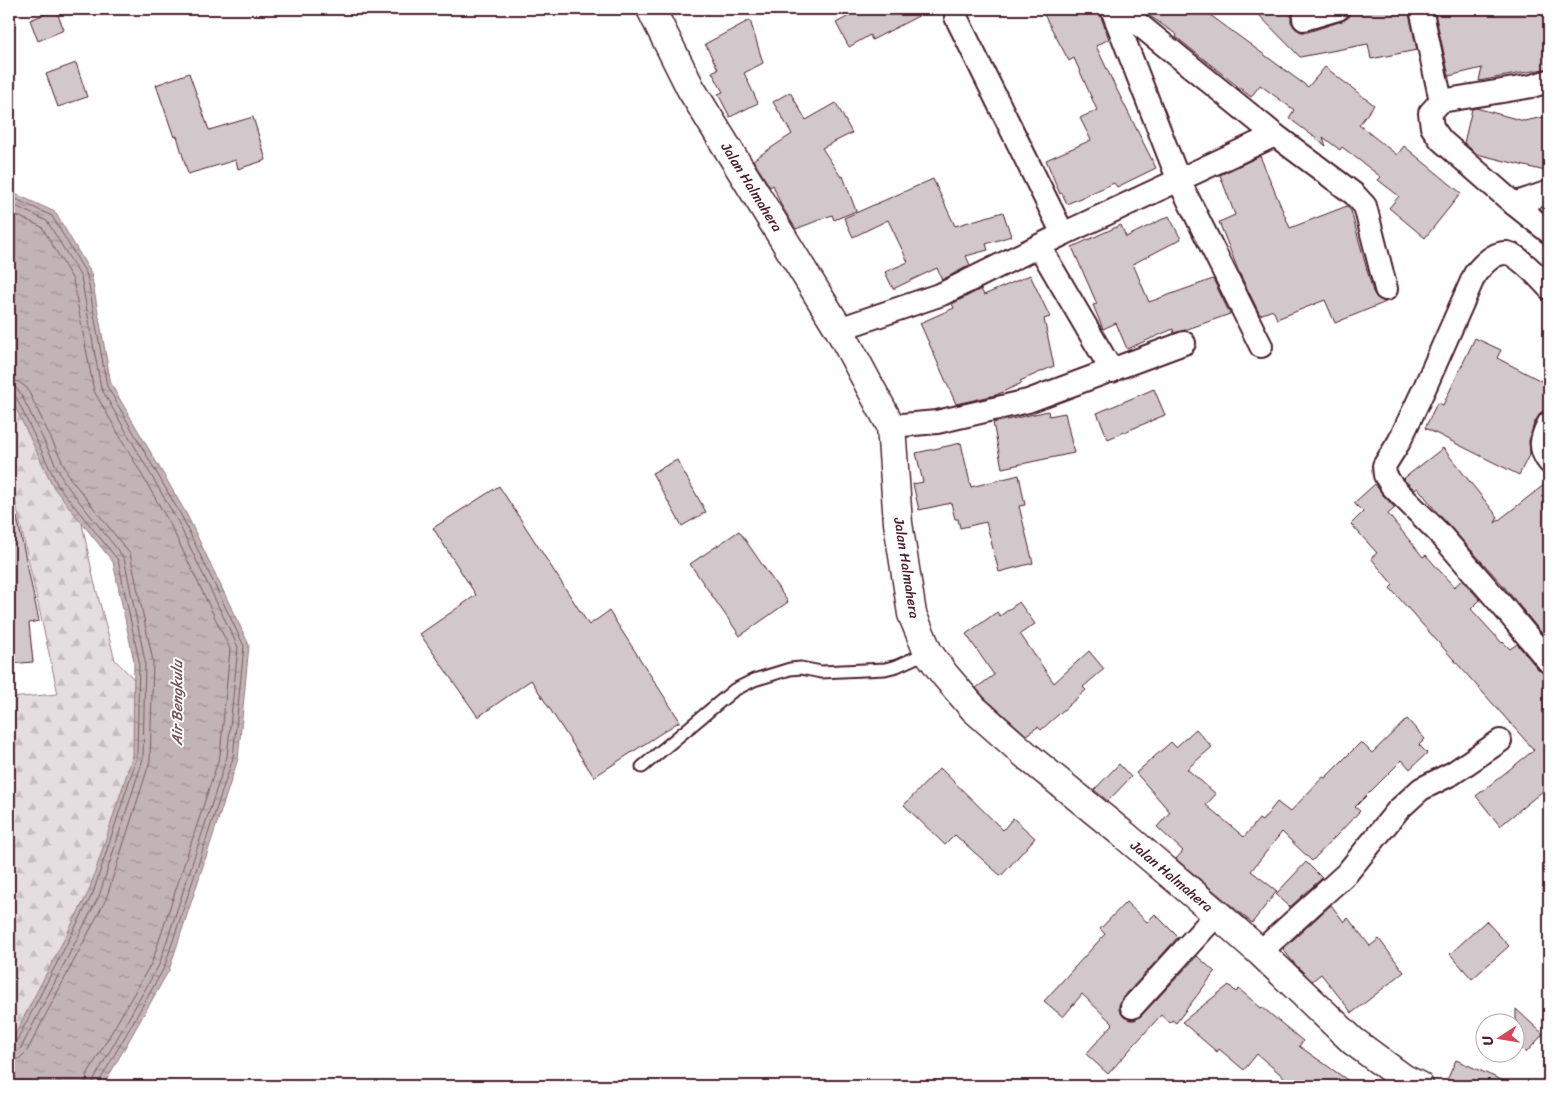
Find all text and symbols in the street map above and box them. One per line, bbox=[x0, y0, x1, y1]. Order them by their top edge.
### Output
street label: Jalan Halmahera bbox=[713, 137, 789, 237]
street label: Jalan Halmahera bbox=[886, 515, 927, 620]
water label: Air Bengkulu bbox=[164, 658, 190, 747]
street label: Jalan Halmahera bbox=[1124, 833, 1219, 919]
north arrow bbox=[1476, 1012, 1526, 1062]
text: U bbox=[1474, 1033, 1501, 1048]

